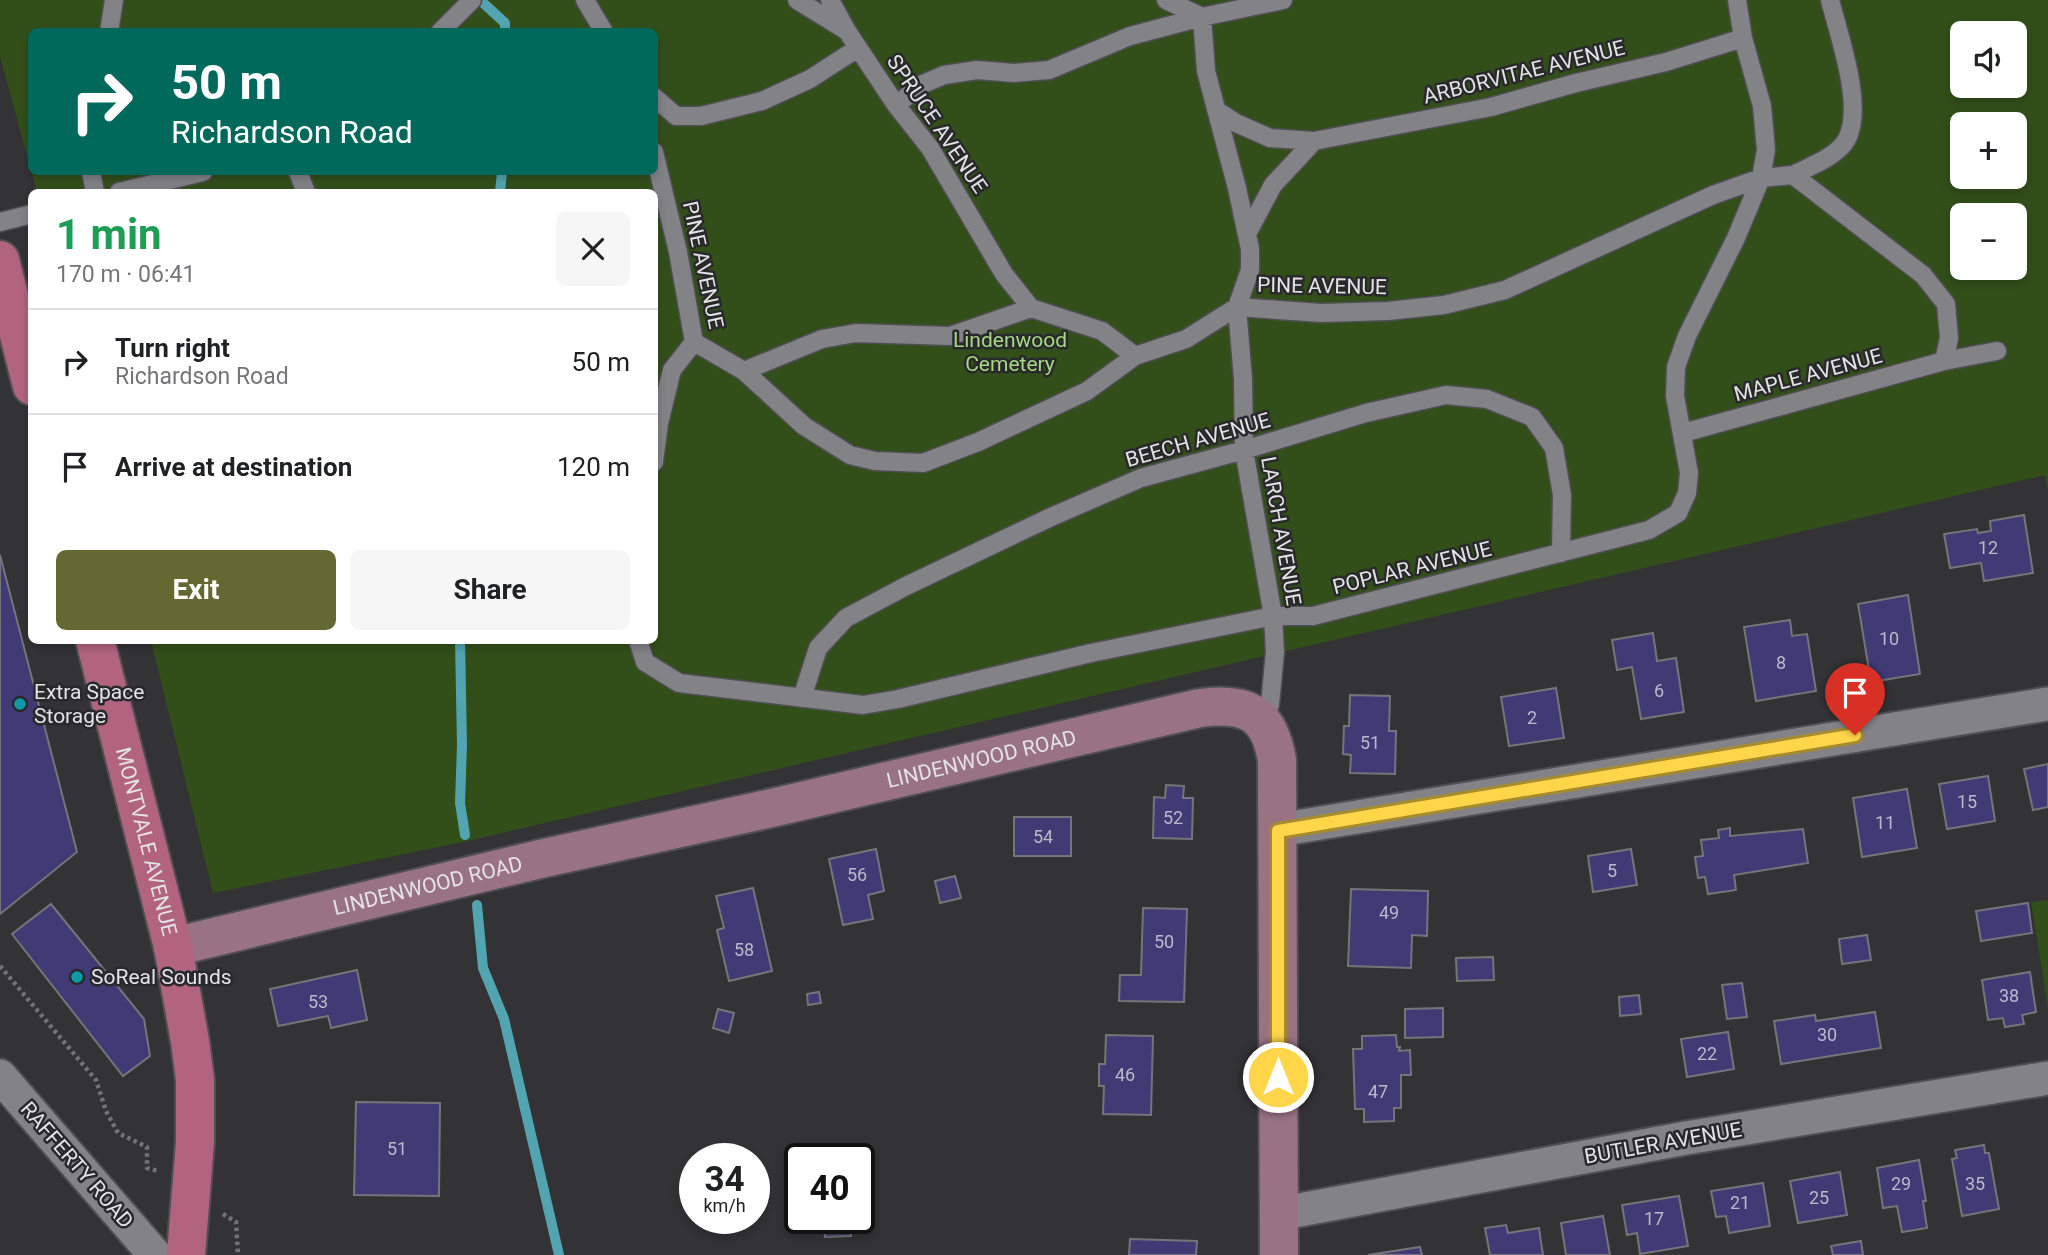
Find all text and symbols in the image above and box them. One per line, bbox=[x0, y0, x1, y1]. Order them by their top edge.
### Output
map controls bbox=[1950, 21, 2027, 280]
button: sound bbox=[1950, 21, 2027, 98]
street label: ARBORVITAE AVENUE bbox=[1421, 35, 1627, 109]
street label: SPRUCE AVENUE bbox=[882, 50, 992, 198]
text: 50 m bbox=[171, 54, 282, 111]
icon: right bbox=[56, 56, 147, 147]
button: + bbox=[1950, 112, 2027, 189]
text: Richardson Road bbox=[171, 113, 413, 151]
street label: PINE AVENUE bbox=[678, 199, 728, 331]
button: − bbox=[1950, 203, 2027, 280]
text: 1 min bbox=[56, 210, 162, 259]
button: close bbox=[556, 212, 630, 286]
text: 170 m · 06:41 bbox=[56, 261, 195, 288]
street label: PINE AVENUE bbox=[1257, 273, 1387, 299]
park label: Lindenwood Cemetery bbox=[953, 328, 1067, 376]
text: Turn right bbox=[115, 333, 230, 363]
icon: right bbox=[56, 343, 94, 381]
street label: MAPLE AVENUE bbox=[1731, 344, 1885, 406]
text: 50 m bbox=[572, 347, 630, 377]
text: Richardson Road bbox=[115, 363, 289, 390]
street label: BEECH AVENUE bbox=[1123, 408, 1273, 472]
icon: arrive bbox=[56, 448, 94, 486]
text: Arrive at destination bbox=[115, 452, 352, 482]
text: 120 m bbox=[557, 452, 630, 482]
street label: LARCH AVENUE bbox=[1256, 455, 1306, 607]
street label: POPLAR AVENUE bbox=[1330, 537, 1494, 599]
house number: 12 bbox=[1978, 537, 1998, 558]
button: Exit bbox=[56, 550, 336, 630]
button: Share bbox=[350, 550, 630, 630]
house number: 10 bbox=[1879, 628, 1899, 649]
house number: 8 bbox=[1776, 652, 1786, 673]
pin bbox=[1825, 663, 1885, 735]
icon: arrive bbox=[1836, 674, 1874, 712]
place label: Extra Space Storage bbox=[34, 680, 144, 728]
house number: 6 bbox=[1654, 680, 1664, 701]
marker: Extra Space Storage bbox=[12, 696, 28, 712]
house number: 2 bbox=[1527, 707, 1537, 728]
street label: LINDENWOOD ROAD bbox=[884, 725, 1079, 793]
house number: 51 bbox=[1360, 732, 1380, 753]
street label: MONTVALE AVENUE bbox=[111, 745, 182, 938]
house number: 15 bbox=[1957, 791, 1977, 812]
house number: 52 bbox=[1163, 807, 1183, 828]
house number: 11 bbox=[1875, 812, 1895, 833]
house number: 54 bbox=[1033, 826, 1053, 847]
street label: LINDENWOOD ROAD bbox=[331, 852, 525, 920]
house number: 5 bbox=[1607, 860, 1617, 881]
house number: 56 bbox=[847, 864, 867, 885]
house number: 49 bbox=[1379, 902, 1399, 923]
house number: 50 bbox=[1154, 931, 1174, 952]
house number: 58 bbox=[734, 939, 754, 960]
place label: SoReal Sounds bbox=[91, 965, 232, 989]
marker: SoReal Sounds bbox=[69, 969, 85, 985]
house number: 38 bbox=[1999, 985, 2019, 1006]
house number: 53 bbox=[308, 991, 328, 1012]
house number: 30 bbox=[1817, 1024, 1837, 1045]
position arrow bbox=[1241, 1040, 1315, 1114]
house number: 22 bbox=[1697, 1043, 1717, 1064]
house number: 46 bbox=[1115, 1064, 1135, 1085]
house number: 47 bbox=[1368, 1081, 1388, 1102]
street label: RAFFERTY ROAD bbox=[16, 1097, 138, 1233]
street label: BUTLER AVENUE bbox=[1582, 1117, 1744, 1169]
house number: 51 bbox=[387, 1138, 407, 1159]
speed limit sign: 40 bbox=[784, 1143, 875, 1234]
text: 34 bbox=[704, 1159, 745, 1200]
house number: 29 bbox=[1891, 1173, 1911, 1194]
house number: 35 bbox=[1965, 1173, 1985, 1194]
house number: 25 bbox=[1809, 1187, 1829, 1208]
house number: 21 bbox=[1730, 1192, 1750, 1213]
text: km/h bbox=[703, 1195, 746, 1216]
house number: 17 bbox=[1644, 1208, 1664, 1229]

